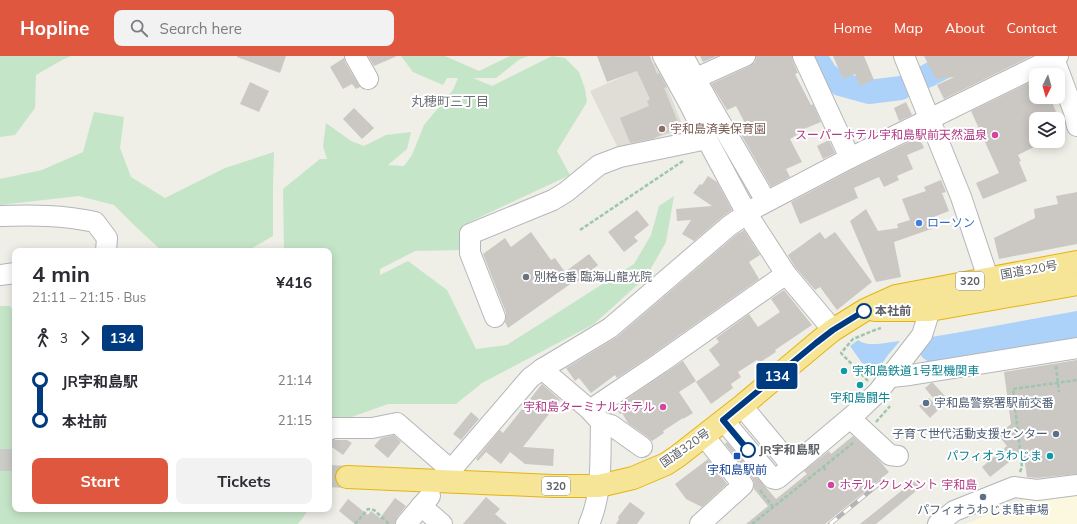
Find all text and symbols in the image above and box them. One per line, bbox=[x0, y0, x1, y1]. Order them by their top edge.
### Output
search box bbox=[114, 10, 394, 46]
text: Hopline bbox=[20, 16, 90, 40]
icon: search bbox=[128, 17, 150, 39]
text: Search here bbox=[160, 19, 242, 38]
text: Home bbox=[833, 19, 872, 37]
text: Map bbox=[894, 19, 923, 37]
text: About bbox=[945, 19, 985, 37]
text: Contact bbox=[1007, 19, 1057, 37]
north arrow bbox=[1029, 68, 1065, 104]
map controls bbox=[1029, 68, 1065, 148]
district label: 丸穂町三丁目 bbox=[411, 93, 489, 109]
button: layers bbox=[1029, 112, 1065, 148]
place label: 宇和島済美保育園 bbox=[670, 121, 766, 136]
marker: 宇和島済美保育園 bbox=[657, 124, 667, 134]
place label: スーパーホテル宇和島駅前天然温泉 bbox=[795, 127, 987, 142]
marker: スーパーホテル宇和島駅前天然温泉 bbox=[990, 130, 1000, 140]
place label: ローソン bbox=[927, 215, 975, 230]
marker: ローソン bbox=[914, 218, 924, 228]
street label: 国道320号 bbox=[999, 257, 1059, 282]
text: 4 min bbox=[32, 260, 90, 288]
place label: 別格6番 臨海山龍光院 bbox=[534, 269, 652, 284]
marker: 別格6番 臨海山龍光院 bbox=[521, 272, 531, 282]
road number: 320 bbox=[956, 272, 984, 290]
text: ¥416 bbox=[276, 273, 312, 292]
text: 21:11 – 21:15 · Bus bbox=[32, 289, 146, 305]
marker: 本社前 bbox=[856, 303, 872, 319]
place label: 本社前 bbox=[875, 303, 911, 318]
icon: walk bbox=[32, 327, 54, 349]
icon: forward bbox=[74, 327, 96, 349]
text: 134 bbox=[110, 329, 135, 347]
text: 3 bbox=[60, 330, 68, 346]
line badge: 134 bbox=[754, 363, 800, 389]
place label: 宇和島鉄道1号型機関車 bbox=[852, 363, 979, 378]
marker: 宇和島鉄道1号型機関車 bbox=[839, 366, 849, 376]
text: 134 bbox=[764, 367, 790, 385]
text: JR宇和島駅 bbox=[62, 372, 138, 391]
text: 21:14 bbox=[278, 372, 312, 388]
marker: 宇和島闘牛 bbox=[855, 380, 865, 390]
place label: 宇和島闘牛 bbox=[830, 390, 890, 405]
place label: 宇和島警察署駅前交番 bbox=[934, 395, 1054, 410]
marker: 宇和島警察署駅前交番 bbox=[921, 398, 931, 408]
place label: 宇和島ターミナルホテル bbox=[523, 399, 655, 414]
marker: 宇和島ターミナルホテル bbox=[658, 402, 668, 412]
text: 本社前 bbox=[62, 412, 107, 431]
text: 21:15 bbox=[278, 412, 312, 428]
street label: 国道320号 bbox=[657, 425, 713, 470]
place label: 子育て世代活動支援センター bbox=[892, 426, 1048, 441]
marker: 子育て世代活動支援センター bbox=[1051, 429, 1061, 439]
marker: JR宇和島駅 bbox=[740, 442, 756, 458]
place label: JR宇和島駅 bbox=[759, 442, 820, 457]
place label: パフィオうわじま bbox=[946, 448, 1042, 463]
marker: 宇和島駅前 bbox=[732, 451, 742, 461]
marker: パフィオうわじま bbox=[1045, 451, 1055, 461]
button: Start bbox=[32, 458, 168, 504]
button: Tickets bbox=[176, 458, 312, 504]
place label: 宇和島駅前 bbox=[707, 462, 767, 477]
road number: 320 bbox=[542, 477, 570, 495]
place label: ホテル クレメント 宇和島 bbox=[839, 477, 977, 492]
marker: ホテル クレメント 宇和島 bbox=[826, 480, 836, 490]
marker: パフィオうわじま駐車場 bbox=[978, 492, 988, 502]
place label: パフィオうわじま駐車場 bbox=[917, 502, 1049, 517]

